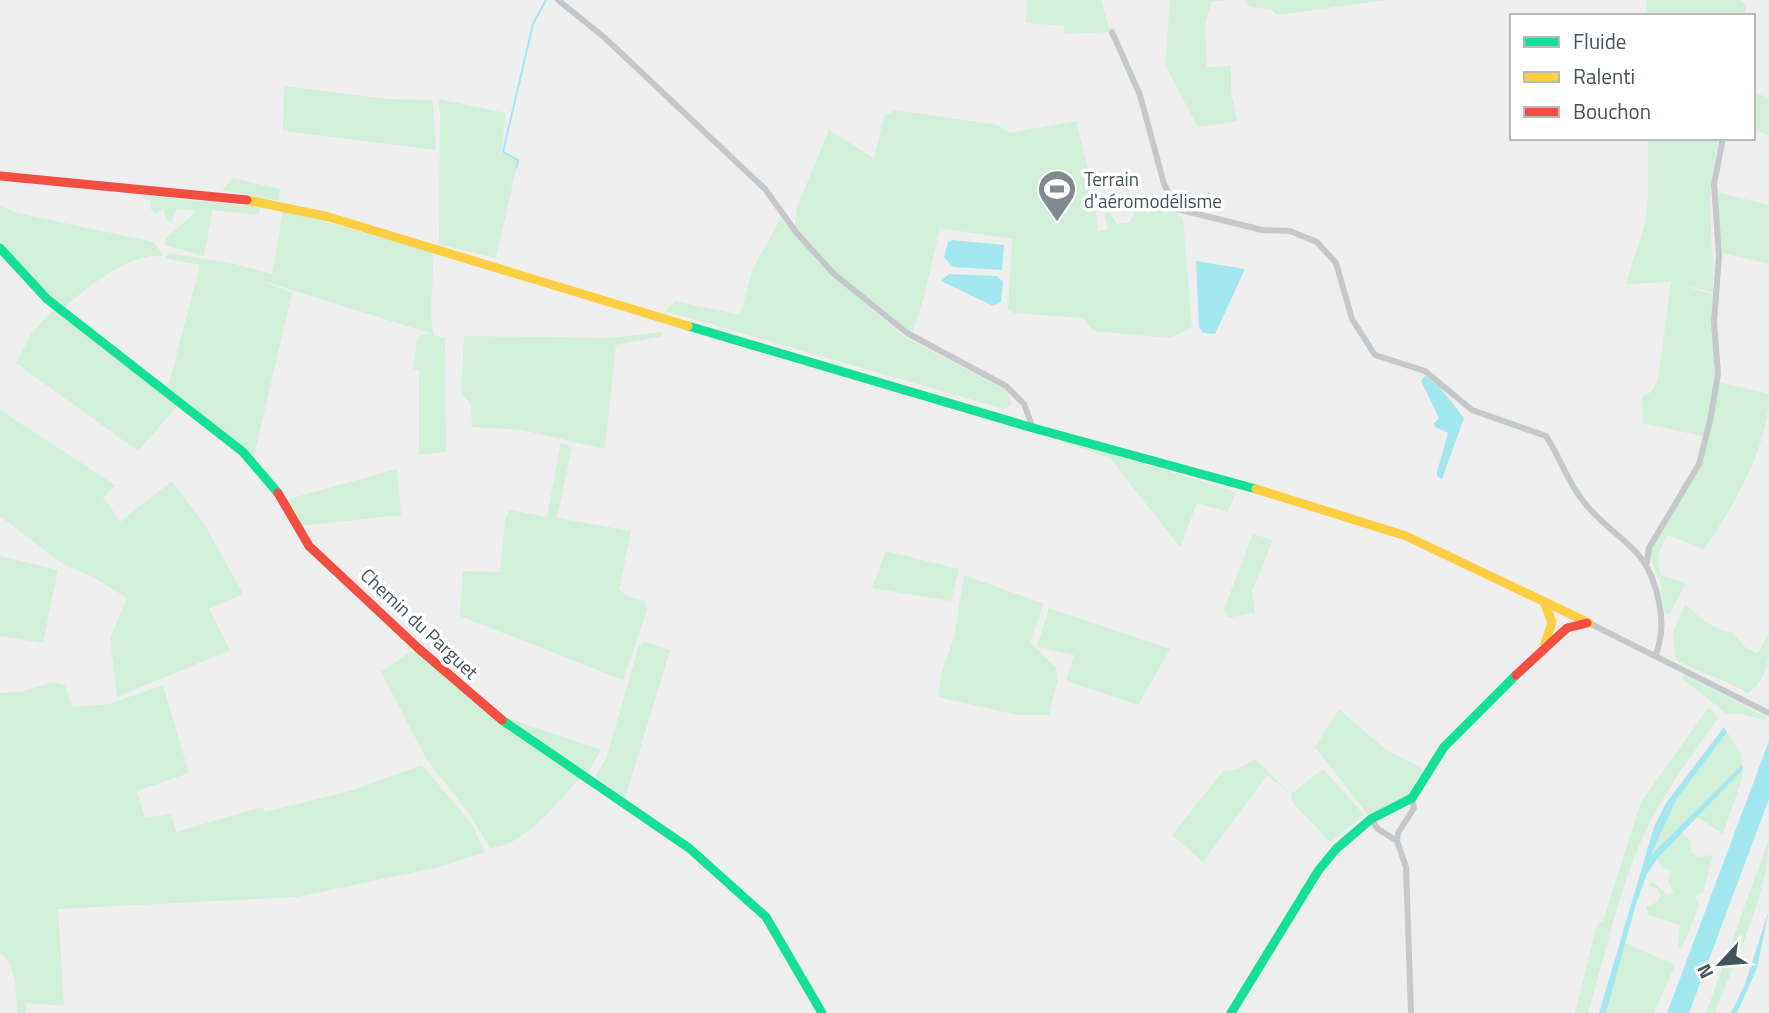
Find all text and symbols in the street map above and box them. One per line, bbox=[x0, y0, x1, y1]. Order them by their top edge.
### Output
legend bbox=[1510, 14, 1755, 140]
text: Fluide bbox=[1573, 25, 1626, 57]
text: Ralenti bbox=[1573, 60, 1635, 92]
text: Bouchon bbox=[1573, 95, 1651, 127]
place label: Terrain d'aéromodélisme bbox=[1084, 164, 1222, 215]
sports icon: Terrain d'aéromodélisme bbox=[1036, 168, 1078, 223]
street label: Chemin du Parguet bbox=[354, 561, 486, 686]
north arrow bbox=[1685, 929, 1755, 999]
text: N bbox=[1688, 959, 1720, 984]

